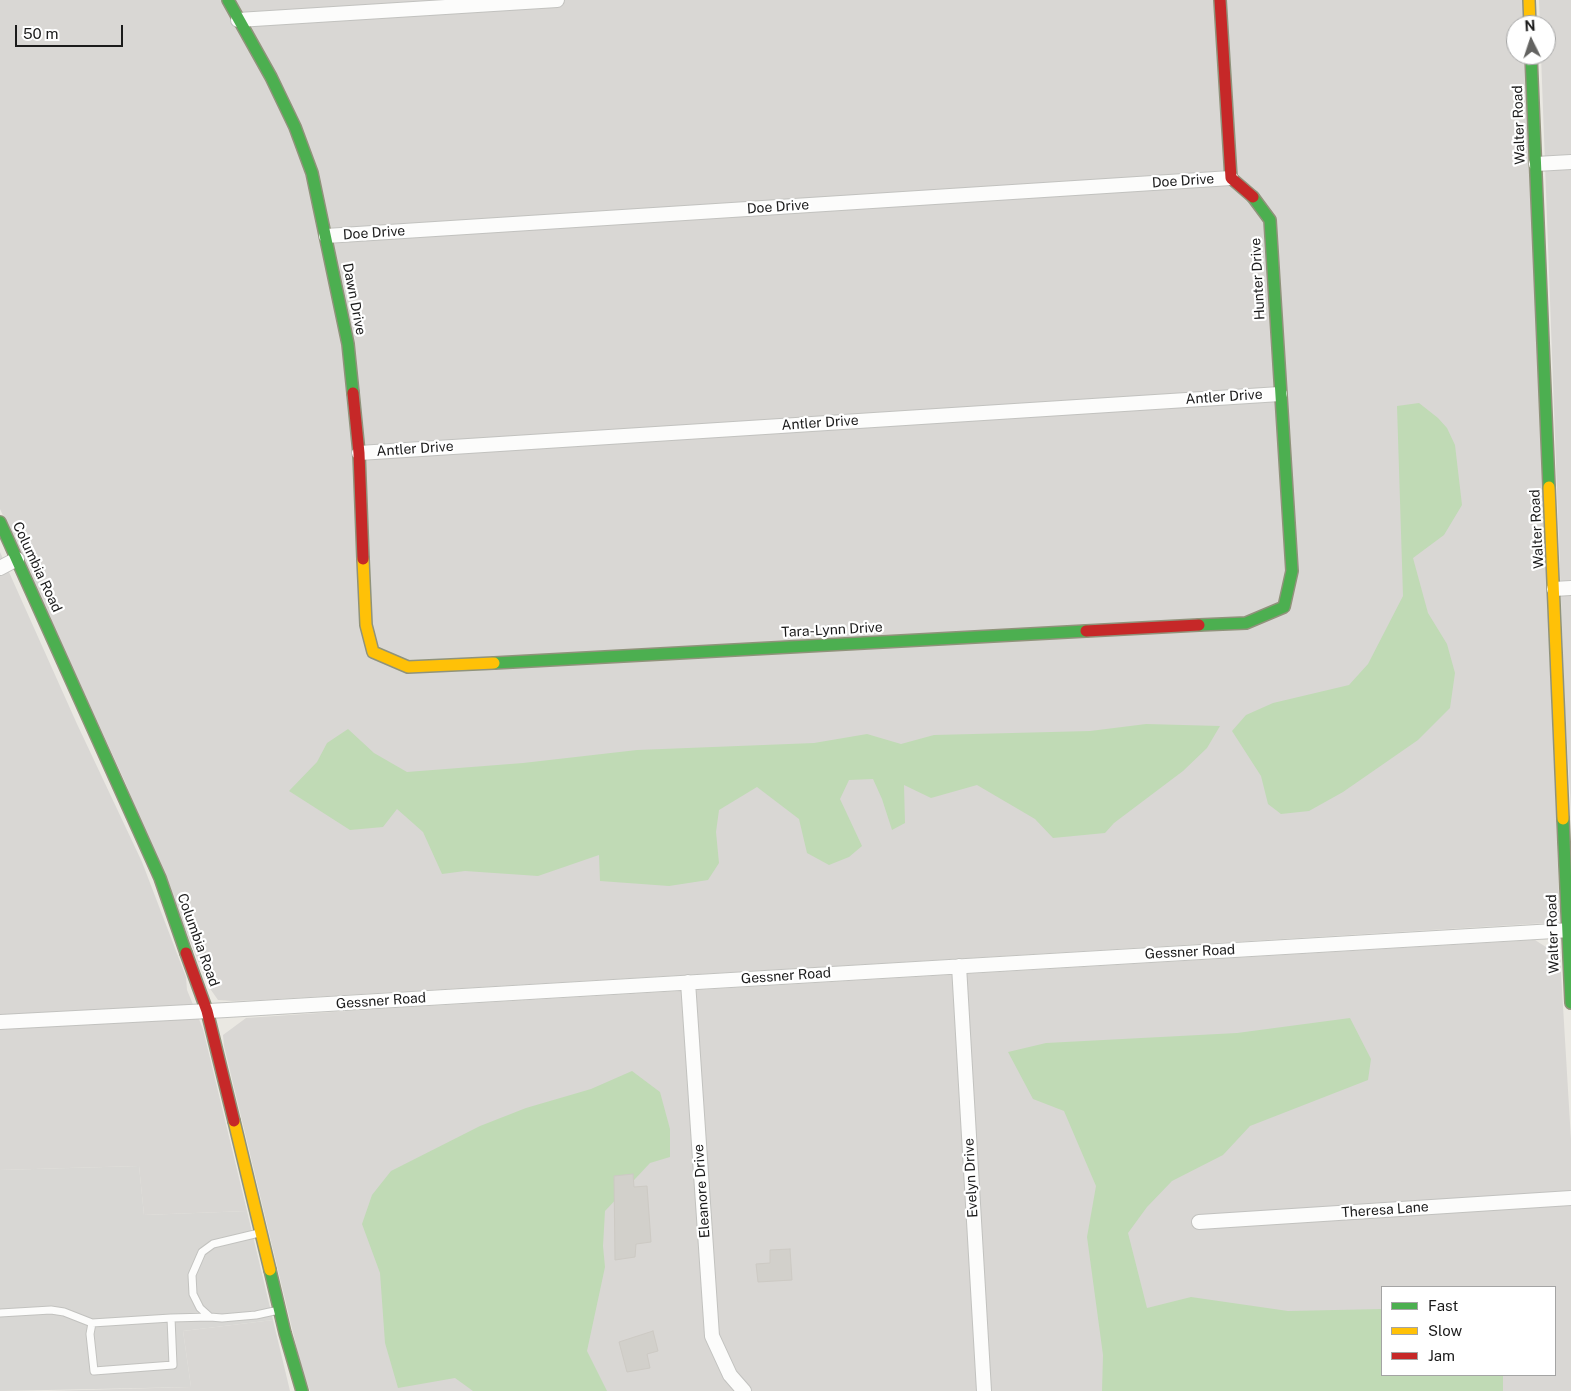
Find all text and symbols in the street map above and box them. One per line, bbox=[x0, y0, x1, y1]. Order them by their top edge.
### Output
scale bar bbox=[18, 15, 125, 47]
north arrow bbox=[1506, 15, 1556, 65]
text: N bbox=[1524, 18, 1536, 34]
text: 50 m bbox=[23, 25, 58, 42]
street label: Walter Road bbox=[1509, 85, 1529, 165]
street label: Doe Drive bbox=[1151, 170, 1215, 192]
street label: Doe Drive bbox=[746, 196, 810, 218]
street label: Doe Drive bbox=[342, 222, 406, 244]
street label: Hunter Drive bbox=[1247, 237, 1269, 321]
street label: Dawn Drive bbox=[339, 262, 369, 336]
street label: Antler Drive bbox=[1185, 386, 1263, 408]
street label: Antler Drive bbox=[781, 412, 859, 434]
street label: Antler Drive bbox=[376, 438, 454, 460]
street label: Walter Road bbox=[1527, 489, 1547, 569]
street label: Columbia Road bbox=[9, 519, 65, 615]
street label: Tara-Lynn Drive bbox=[781, 619, 883, 641]
street label: Columbia Road bbox=[173, 891, 223, 989]
street label: Walter Road bbox=[1543, 894, 1563, 974]
street label: Gessner Road bbox=[1144, 941, 1236, 963]
street label: Gessner Road bbox=[740, 964, 832, 988]
street label: Gessner Road bbox=[335, 989, 427, 1013]
street label: Evelyn Drive bbox=[961, 1138, 981, 1218]
street label: Eleanore Drive bbox=[690, 1143, 714, 1239]
street label: Theresa Lane bbox=[1341, 1199, 1429, 1221]
legend bbox=[1381, 1286, 1556, 1376]
text: Fast bbox=[1428, 1297, 1458, 1314]
text: Slow bbox=[1428, 1322, 1462, 1339]
text: Jam bbox=[1428, 1347, 1455, 1364]

